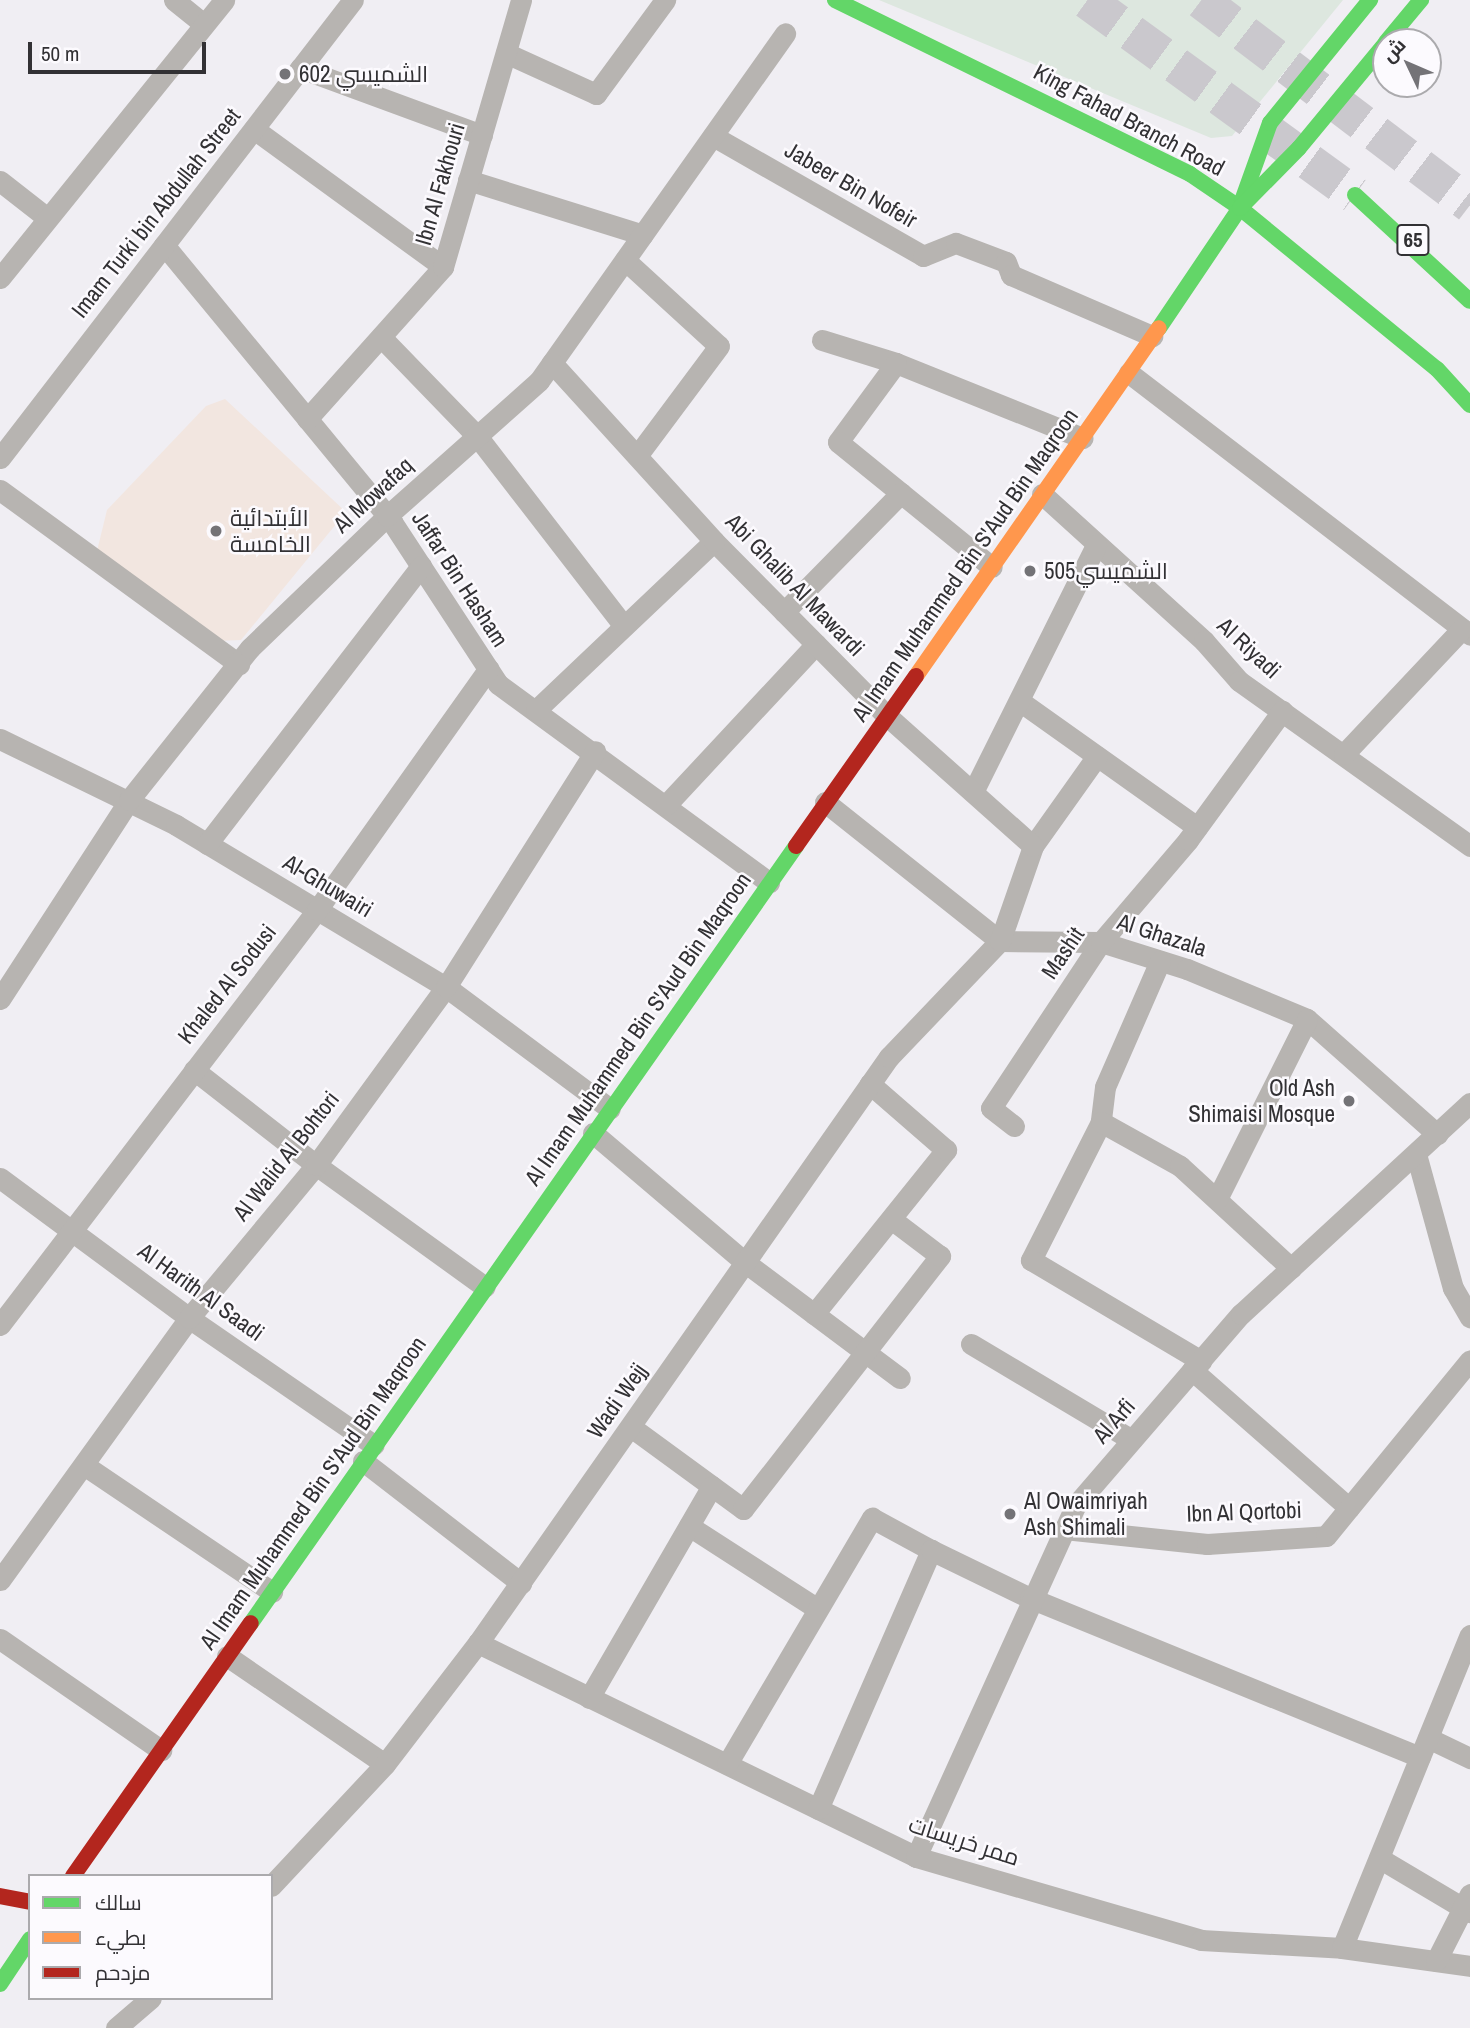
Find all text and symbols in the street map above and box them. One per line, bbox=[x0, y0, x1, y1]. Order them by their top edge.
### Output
scale bar bbox=[32, 28, 210, 72]
north arrow bbox=[1372, 28, 1442, 98]
text: ش bbox=[1376, 32, 1411, 68]
text: 50 m bbox=[41, 39, 79, 68]
street label: King Fahad Branch Road bbox=[1029, 58, 1229, 182]
place label: الشميسي 602 bbox=[299, 60, 428, 88]
marker: الشميسي 602 bbox=[277, 66, 293, 82]
street label: Imam Turki bin Abdullah Street bbox=[65, 102, 247, 324]
street label: Ibn Al Fakhouri bbox=[409, 119, 471, 249]
street label: Jabeer Bin Nofeir bbox=[780, 136, 922, 234]
road number: 65 bbox=[1396, 222, 1430, 258]
street label: Al Imam Muhammed Bin S'Aud Bin Maqroon bbox=[846, 403, 1084, 727]
street label: Al Mowafaq bbox=[328, 451, 418, 539]
place label: الأبتدائية الخامسة bbox=[230, 504, 311, 558]
street label: Jaffar Bin Hasham bbox=[406, 506, 514, 652]
street label: Abi Ghalib Al Mawardi bbox=[720, 508, 870, 662]
marker: الأبتدائية الخامسة bbox=[208, 523, 224, 539]
place label: الشميسي505 bbox=[1044, 557, 1168, 585]
marker: الشميسي505 bbox=[1022, 563, 1038, 579]
street label: Al Riyadi bbox=[1212, 612, 1286, 684]
street label: Al-Ghuwairi bbox=[278, 849, 378, 923]
street label: Al Imam Muhammed Bin S'Aud Bin Maqroon bbox=[519, 867, 757, 1191]
street label: Al Ghazala bbox=[1114, 908, 1210, 962]
street label: Khaled Al Sodusi bbox=[172, 918, 282, 1050]
street label: Mashit bbox=[1036, 922, 1090, 984]
place label: Old Ash Shimaisi Mosque bbox=[1188, 1074, 1335, 1128]
street label: Al Walid Al Bohtori bbox=[227, 1085, 345, 1227]
marker: Old Ash Shimaisi Mosque bbox=[1341, 1093, 1357, 1109]
street label: Al Harith Al Saadi bbox=[132, 1237, 270, 1347]
street label: Al Imam Muhammed Bin S'Aud Bin Maqroon bbox=[194, 1331, 432, 1655]
street label: Wadi Wejj bbox=[581, 1358, 653, 1444]
street label: Al Arfi bbox=[1087, 1393, 1141, 1449]
place label: Al Owaimriyah Ash Shimali bbox=[1024, 1487, 1148, 1541]
street label: Ibn Al Qortobi bbox=[1185, 1496, 1303, 1528]
marker: Al Owaimriyah Ash Shimali bbox=[1002, 1506, 1018, 1522]
street label: ممر خريسات bbox=[905, 1810, 1023, 1872]
legend bbox=[28, 1874, 273, 2000]
text: سالك bbox=[95, 1888, 142, 1917]
text: بطيء bbox=[95, 1923, 146, 1952]
text: مزدحم bbox=[95, 1958, 150, 1987]

